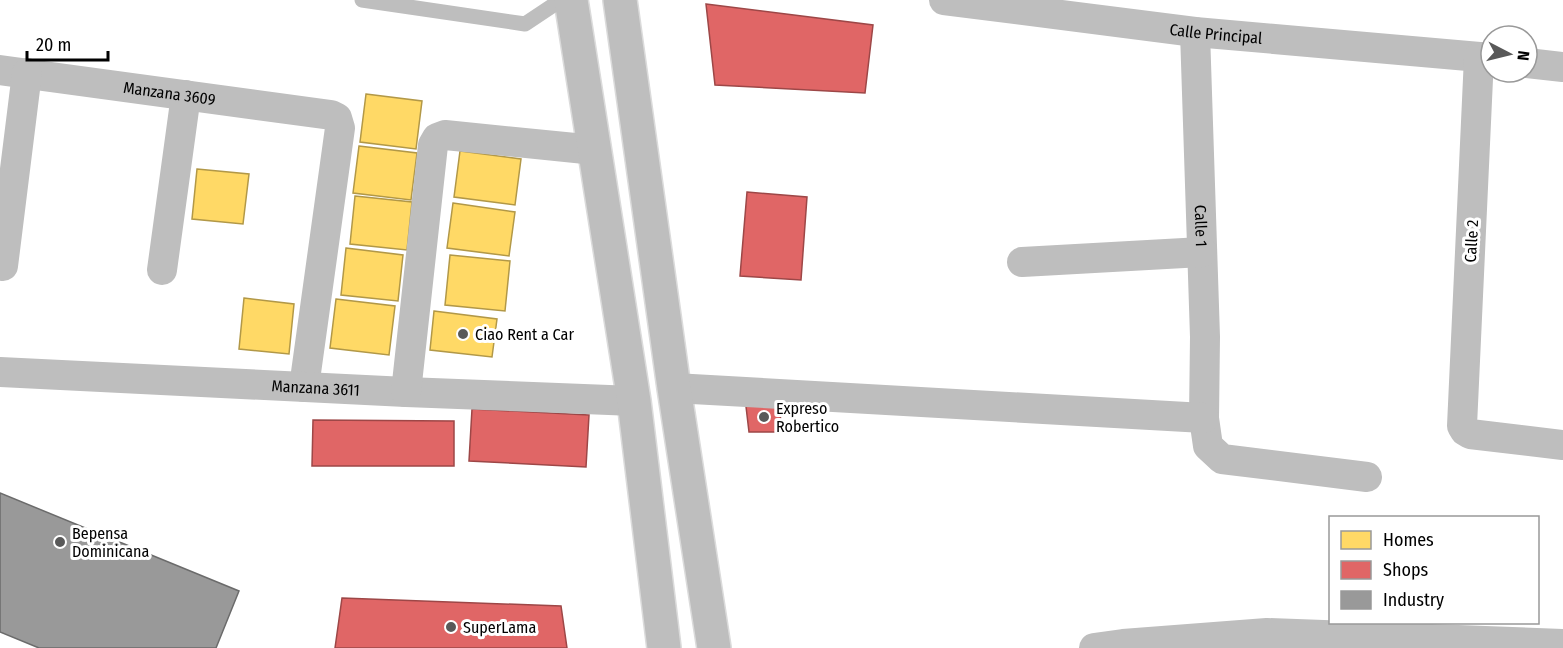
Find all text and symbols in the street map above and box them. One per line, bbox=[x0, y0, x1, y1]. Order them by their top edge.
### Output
street label: Calle Principal bbox=[1168, 20, 1263, 48]
scale bar bbox=[27, 24, 108, 62]
north arrow bbox=[1479, 24, 1539, 84]
text: 20 m bbox=[36, 34, 71, 56]
text: N bbox=[1513, 50, 1533, 62]
street label: Manzana 3609 bbox=[122, 78, 217, 109]
street label: Calle 1 bbox=[1191, 205, 1211, 247]
street label: Calle 2 bbox=[1461, 219, 1482, 263]
place label: Ciao Rent a Car bbox=[475, 325, 574, 344]
marker: Ciao Rent a Car bbox=[456, 327, 470, 341]
street label: Manzana 3611 bbox=[271, 376, 360, 400]
place label: Expreso Robertico bbox=[776, 399, 839, 436]
marker: Expreso Robertico bbox=[757, 410, 771, 424]
legend bbox=[1329, 516, 1539, 624]
place label: Bepensa Dominicana bbox=[72, 524, 149, 561]
text: Homes bbox=[1383, 529, 1434, 551]
marker: Bepensa Dominicana bbox=[53, 535, 67, 549]
text: Shops bbox=[1383, 559, 1428, 581]
text: Industry bbox=[1383, 589, 1444, 611]
place label: SuperLama bbox=[463, 618, 536, 637]
marker: SuperLama bbox=[444, 620, 458, 634]

